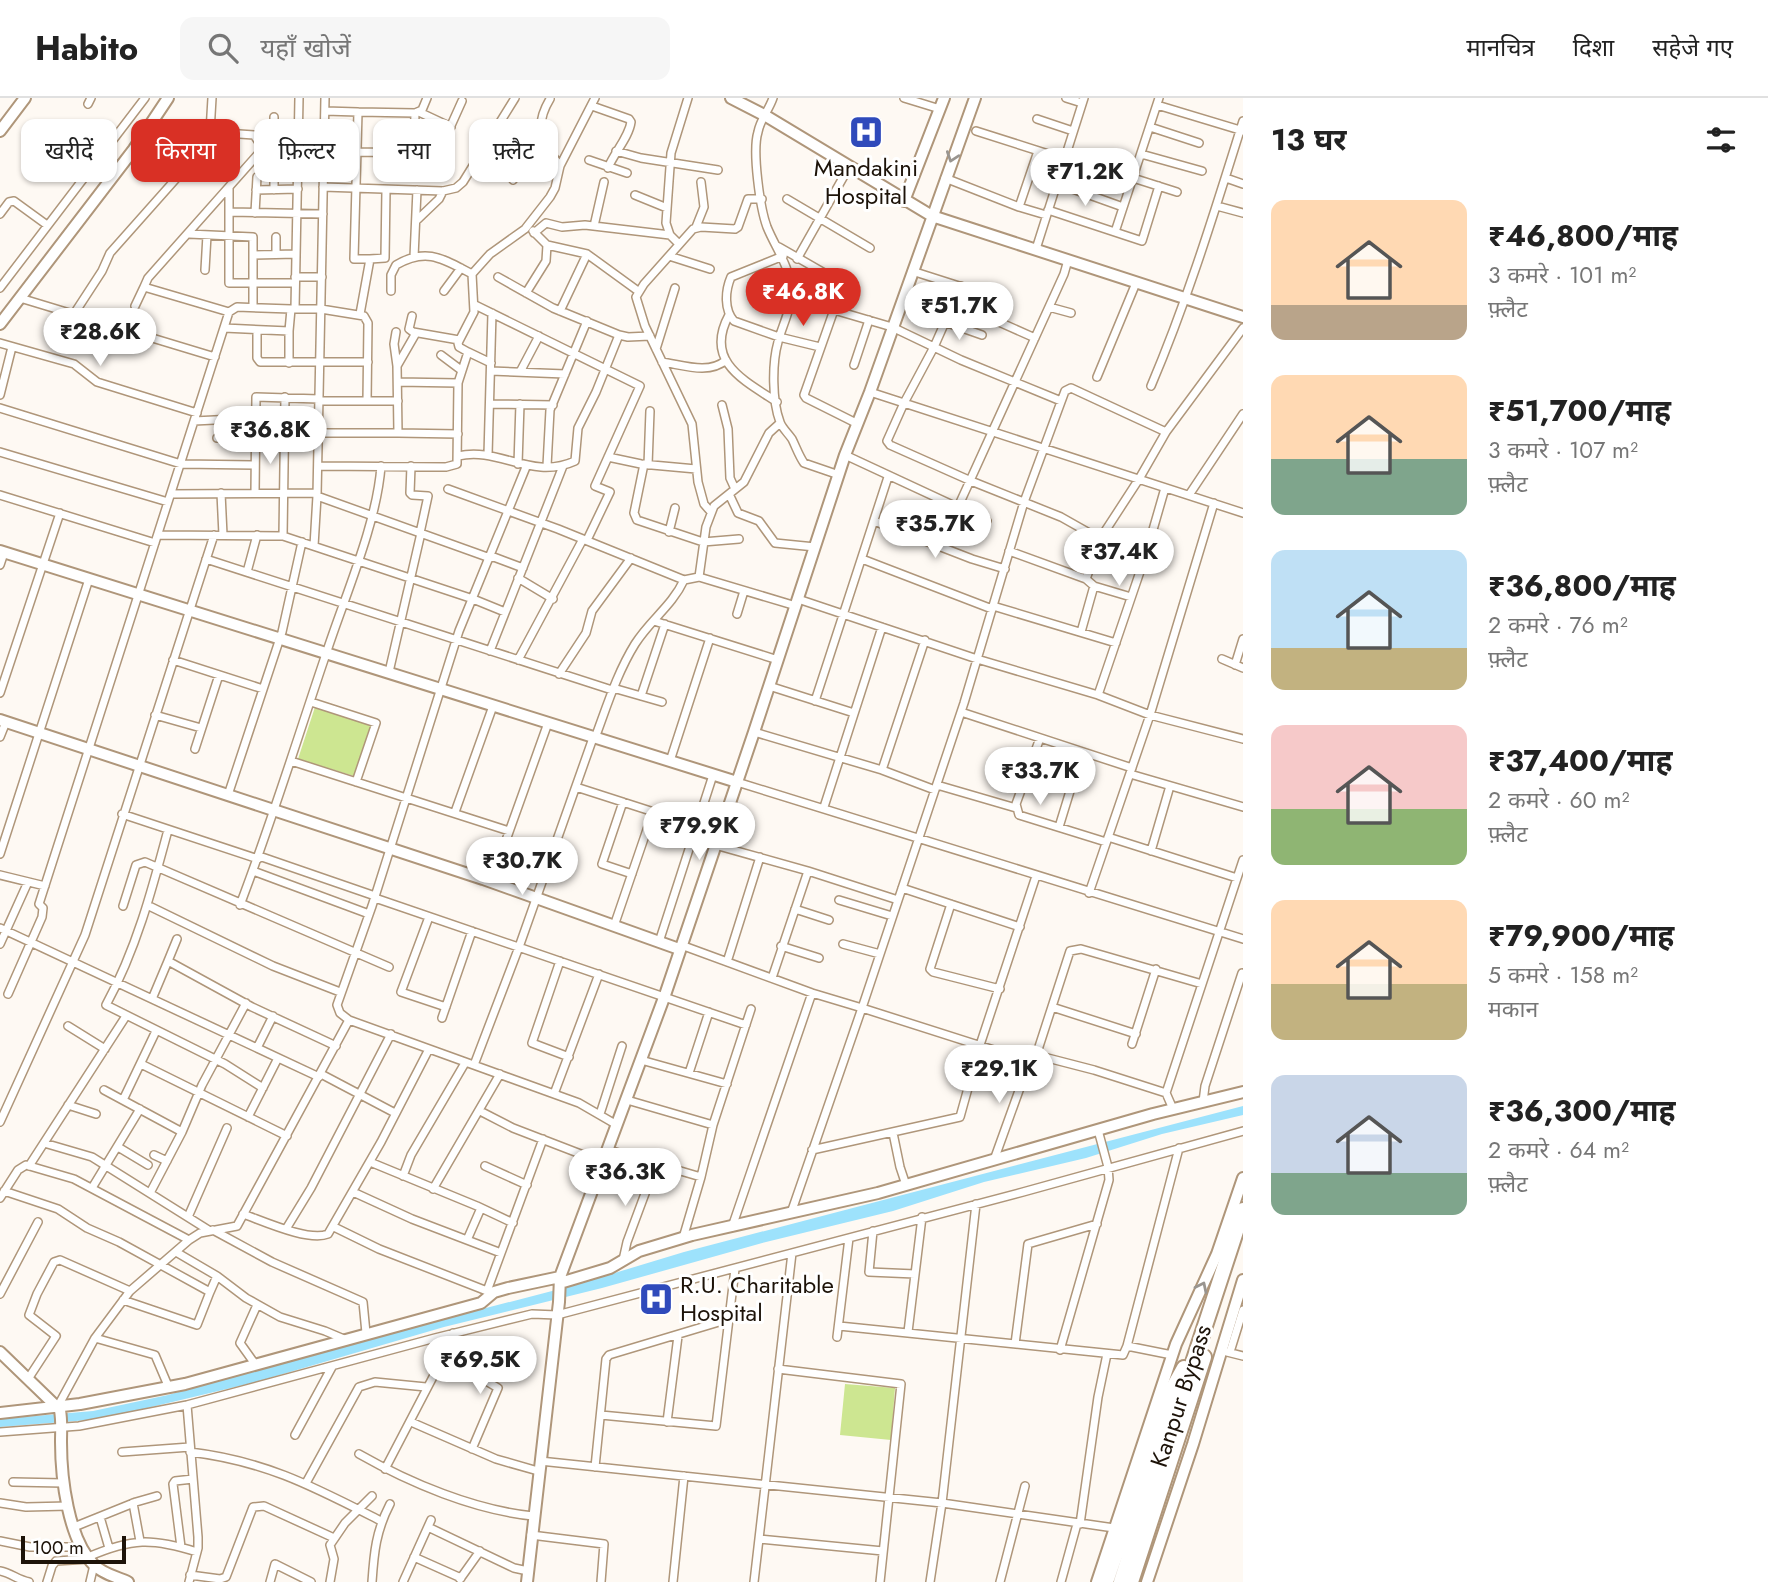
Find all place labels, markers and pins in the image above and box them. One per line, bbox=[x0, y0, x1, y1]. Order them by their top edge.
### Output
hospital icon: Mandakini Hospital bbox=[847, 113, 885, 151]
pin: ₹71.2K bbox=[1028, 148, 1142, 208]
place label: Mandakini Hospital bbox=[814, 150, 918, 213]
pin: ₹46.8K bbox=[746, 268, 860, 328]
pin: ₹51.7K bbox=[902, 282, 1016, 342]
pin: ₹28.6K bbox=[43, 308, 157, 368]
pin: ₹36.8K bbox=[213, 406, 327, 466]
pin: ₹35.7K bbox=[878, 500, 992, 560]
pin: ₹37.4K bbox=[1062, 528, 1176, 588]
pin: ₹33.7K bbox=[983, 748, 1097, 807]
pin: ₹79.9K bbox=[642, 802, 756, 862]
pin: ₹30.7K bbox=[465, 838, 579, 897]
pin: ₹29.1K bbox=[942, 1046, 1056, 1105]
pin: ₹36.3K bbox=[568, 1148, 682, 1208]
place label: R.U. Charitable Hospital bbox=[680, 1267, 834, 1330]
hospital icon: R.U. Charitable Hospital bbox=[637, 1280, 675, 1318]
pin: ₹69.5K bbox=[423, 1336, 537, 1396]

